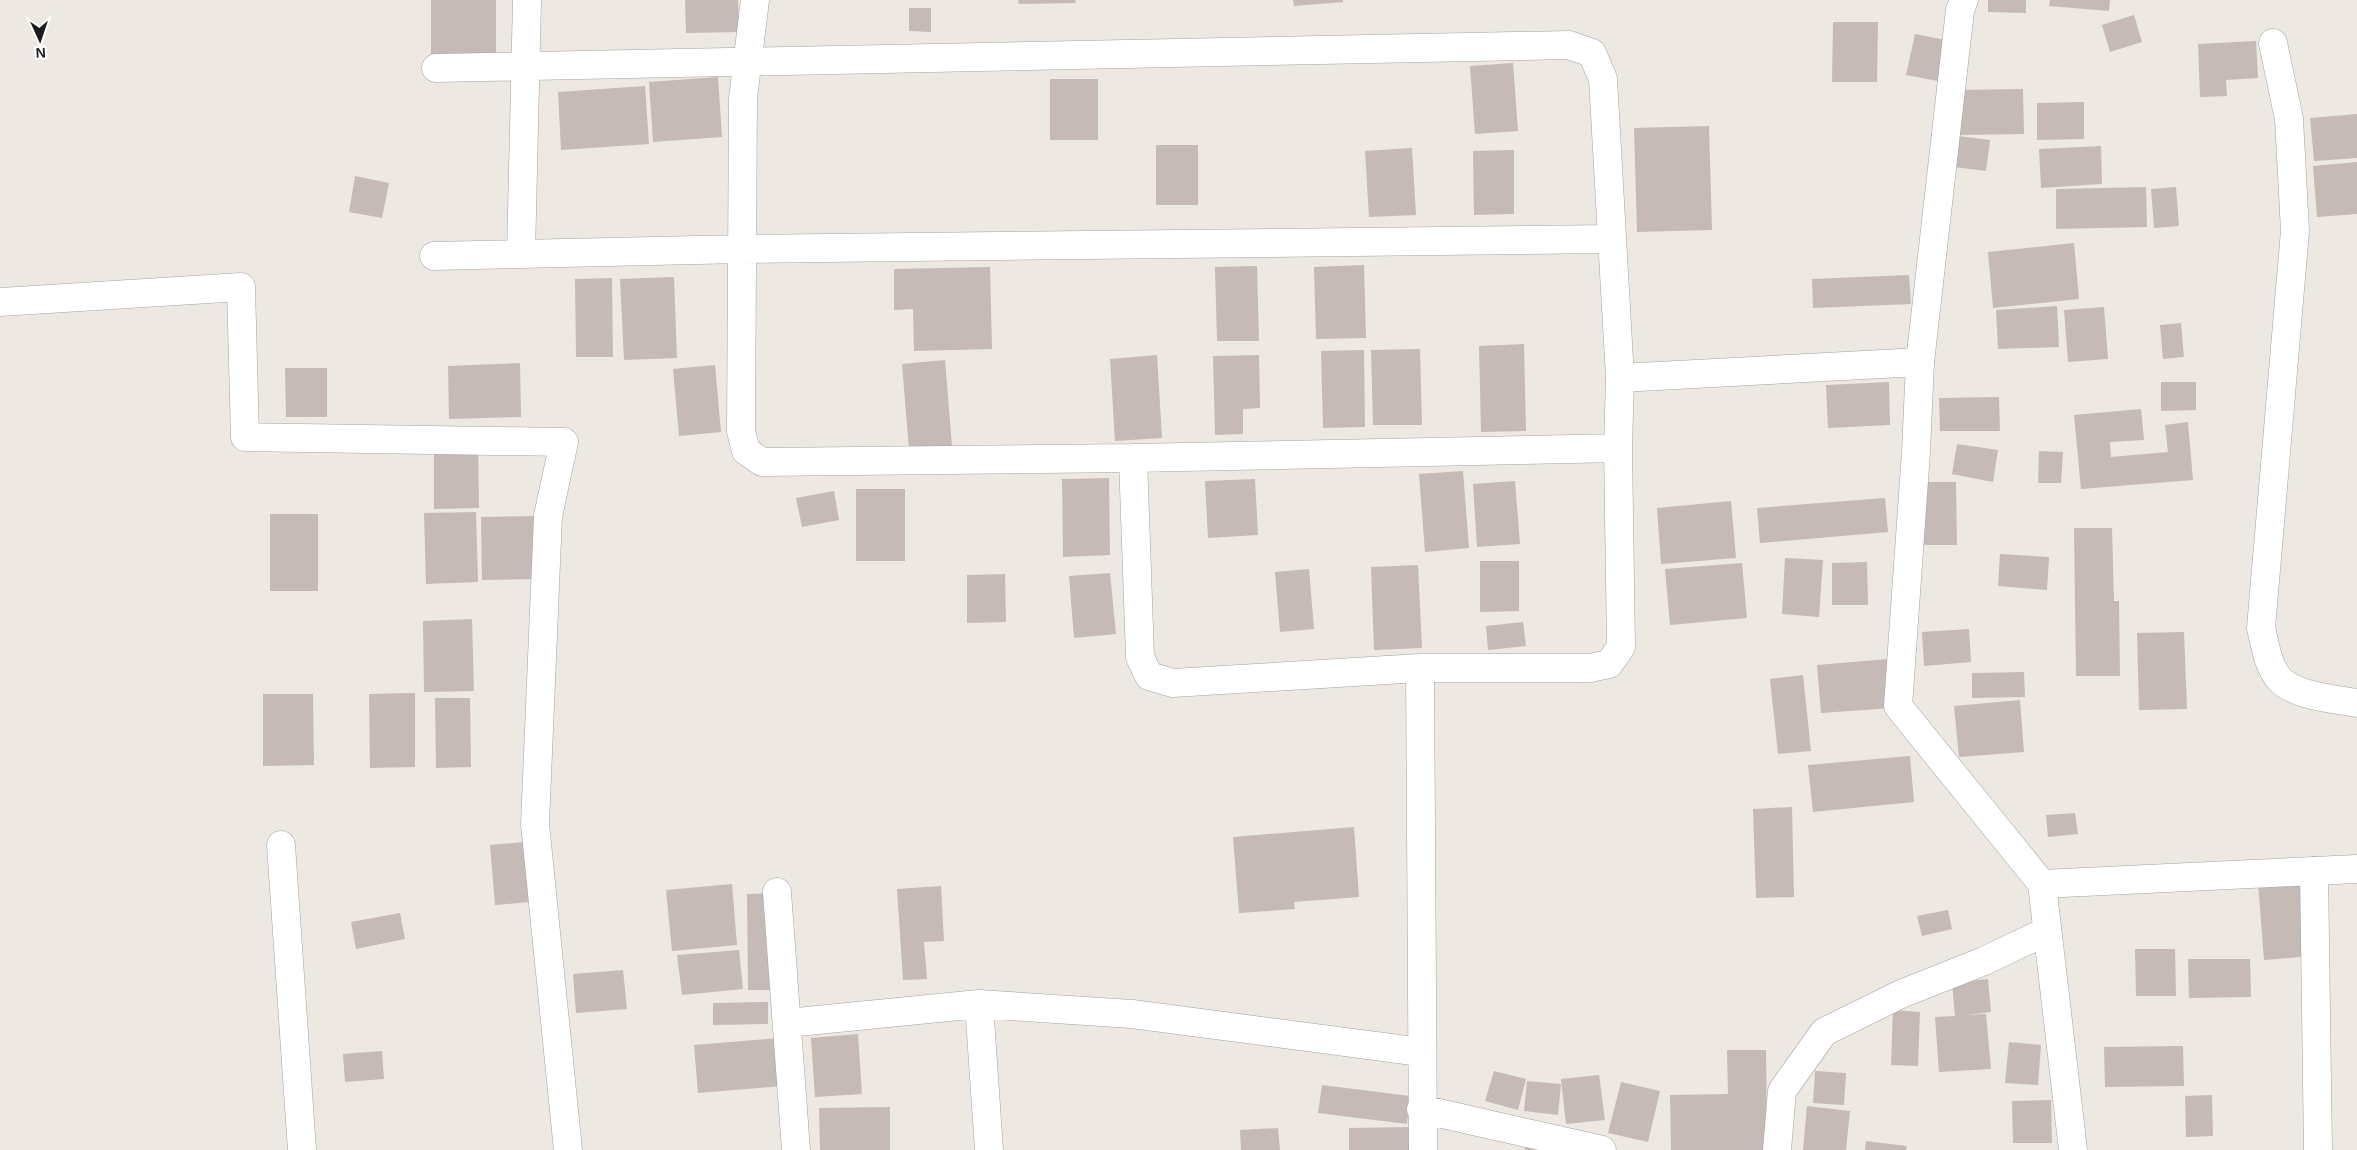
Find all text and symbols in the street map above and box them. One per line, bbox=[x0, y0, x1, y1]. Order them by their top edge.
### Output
north arrow bbox=[15, 15, 65, 65]
text: N bbox=[35, 45, 46, 61]

